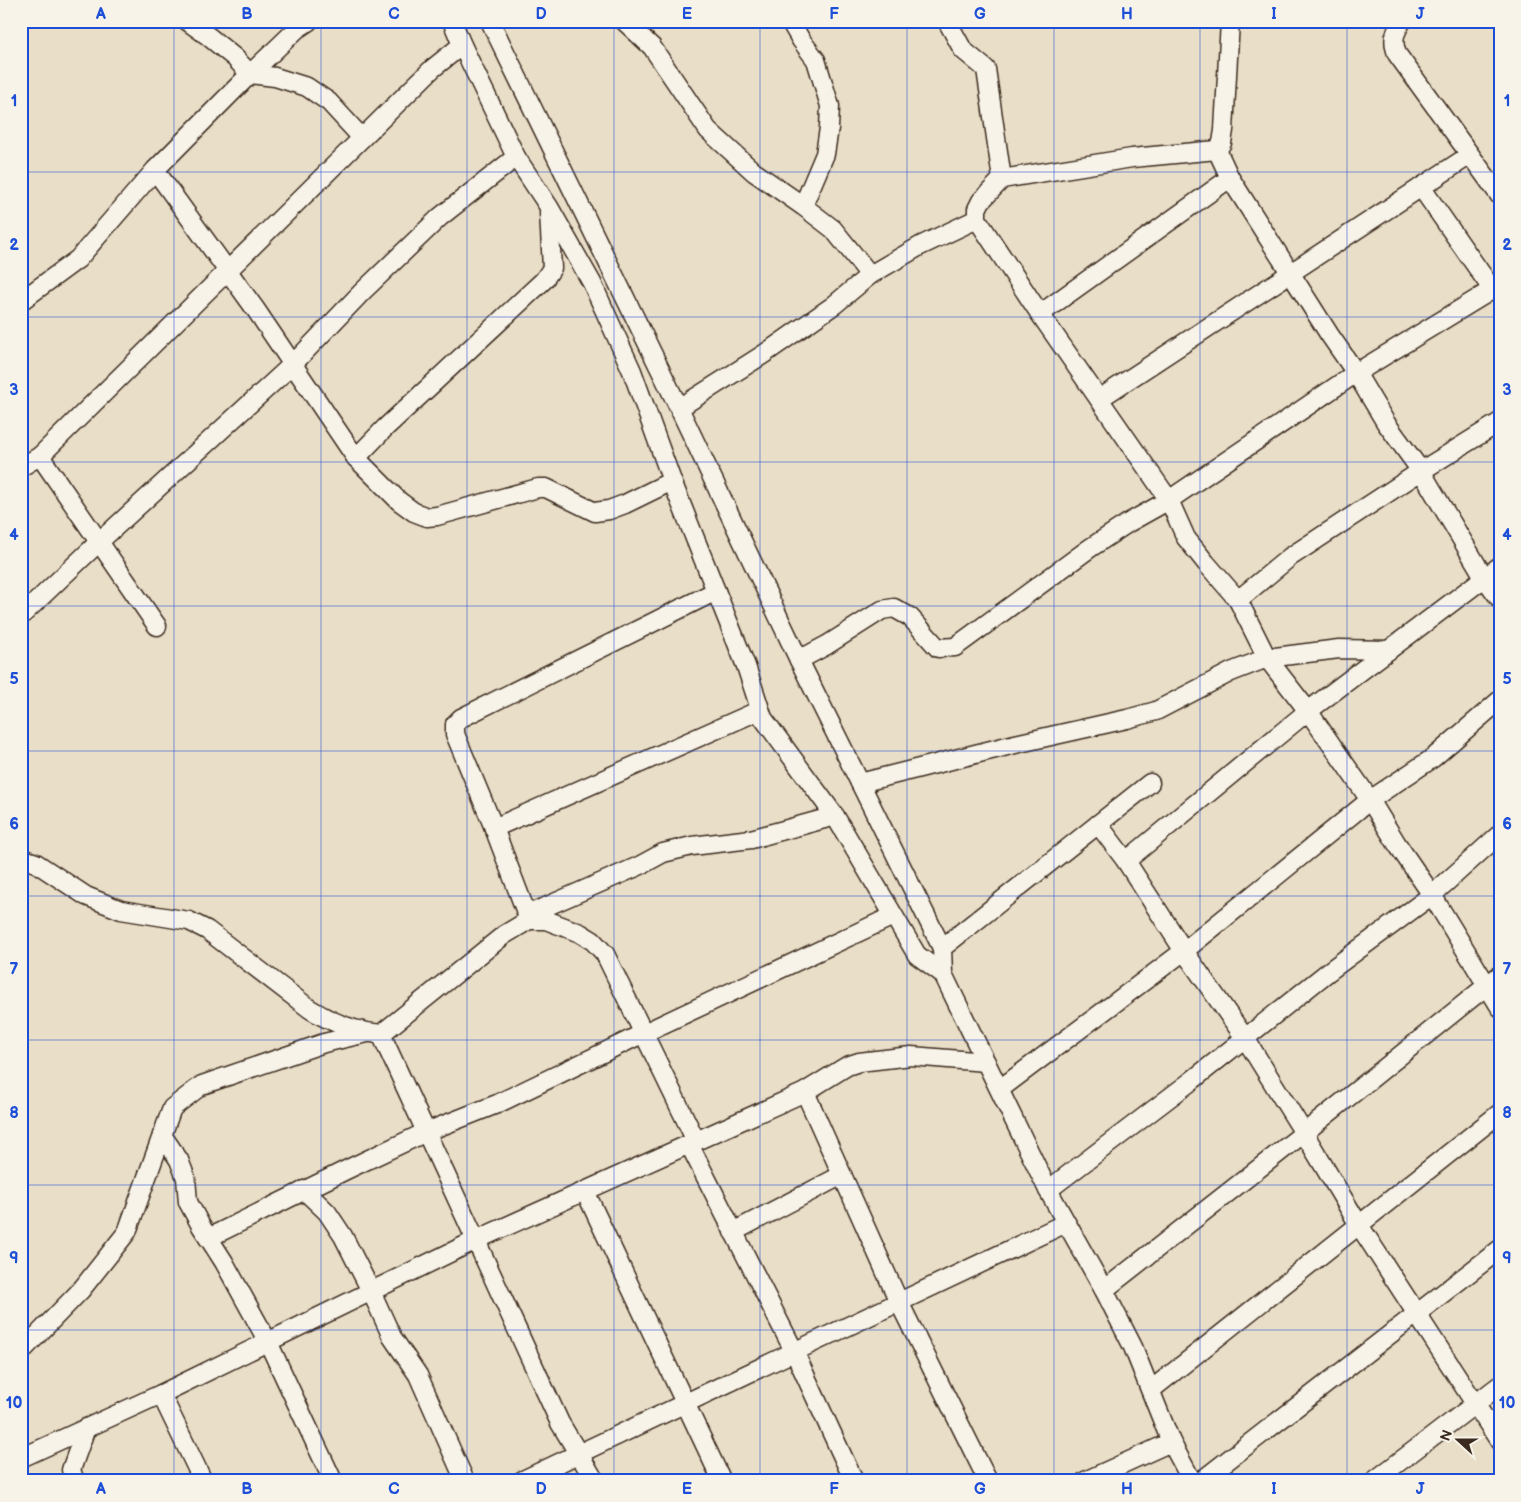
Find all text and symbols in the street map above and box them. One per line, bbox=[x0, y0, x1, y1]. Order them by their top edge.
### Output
text: A bbox=[95, 5, 106, 24]
text: B bbox=[241, 5, 253, 24]
text: C bbox=[388, 5, 400, 24]
text: D bbox=[535, 5, 547, 24]
text: E bbox=[682, 5, 692, 24]
text: F bbox=[829, 5, 839, 24]
text: G bbox=[974, 5, 986, 24]
text: H bbox=[1121, 5, 1133, 24]
text: I bbox=[1271, 5, 1277, 24]
text: J bbox=[1416, 5, 1425, 24]
text: 1 bbox=[11, 92, 17, 111]
text: 1 bbox=[1504, 92, 1510, 111]
text: 2 bbox=[9, 236, 19, 255]
text: 2 bbox=[1502, 236, 1512, 255]
text: 3 bbox=[9, 381, 19, 400]
text: 3 bbox=[1502, 381, 1512, 400]
text: 4 bbox=[9, 526, 19, 545]
text: 4 bbox=[1502, 526, 1512, 545]
text: 5 bbox=[9, 670, 19, 689]
text: 5 bbox=[1502, 670, 1512, 689]
text: 6 bbox=[9, 815, 19, 834]
text: 6 bbox=[1502, 815, 1512, 834]
text: 7 bbox=[10, 960, 19, 979]
text: 7 bbox=[1503, 960, 1512, 979]
text: 8 bbox=[9, 1104, 19, 1123]
text: 8 bbox=[1502, 1104, 1512, 1123]
text: 9 bbox=[9, 1249, 19, 1268]
text: 9 bbox=[1502, 1249, 1512, 1268]
text: 10 bbox=[6, 1394, 22, 1413]
text: 10 bbox=[1499, 1394, 1515, 1413]
north arrow bbox=[1434, 1414, 1484, 1464]
text: N bbox=[1437, 1428, 1456, 1443]
text: A bbox=[95, 1480, 106, 1499]
text: B bbox=[241, 1480, 253, 1499]
text: C bbox=[388, 1480, 400, 1499]
text: D bbox=[535, 1480, 547, 1499]
text: E bbox=[682, 1480, 692, 1499]
text: F bbox=[829, 1480, 839, 1499]
text: G bbox=[974, 1480, 986, 1499]
text: H bbox=[1121, 1480, 1133, 1499]
text: I bbox=[1271, 1480, 1277, 1499]
text: J bbox=[1416, 1480, 1425, 1499]

